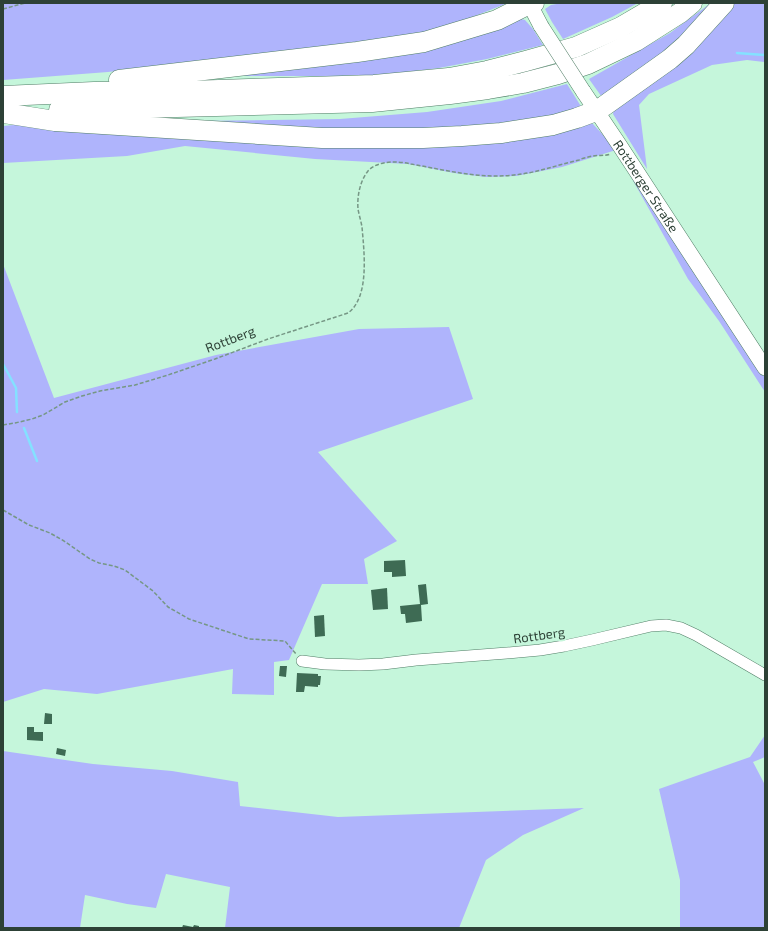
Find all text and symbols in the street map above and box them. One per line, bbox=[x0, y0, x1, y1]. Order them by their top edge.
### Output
street label: Rottberger Straße bbox=[610, 137, 682, 235]
street label: Rottberg bbox=[203, 322, 257, 356]
street label: Rottberg bbox=[512, 623, 566, 647]

